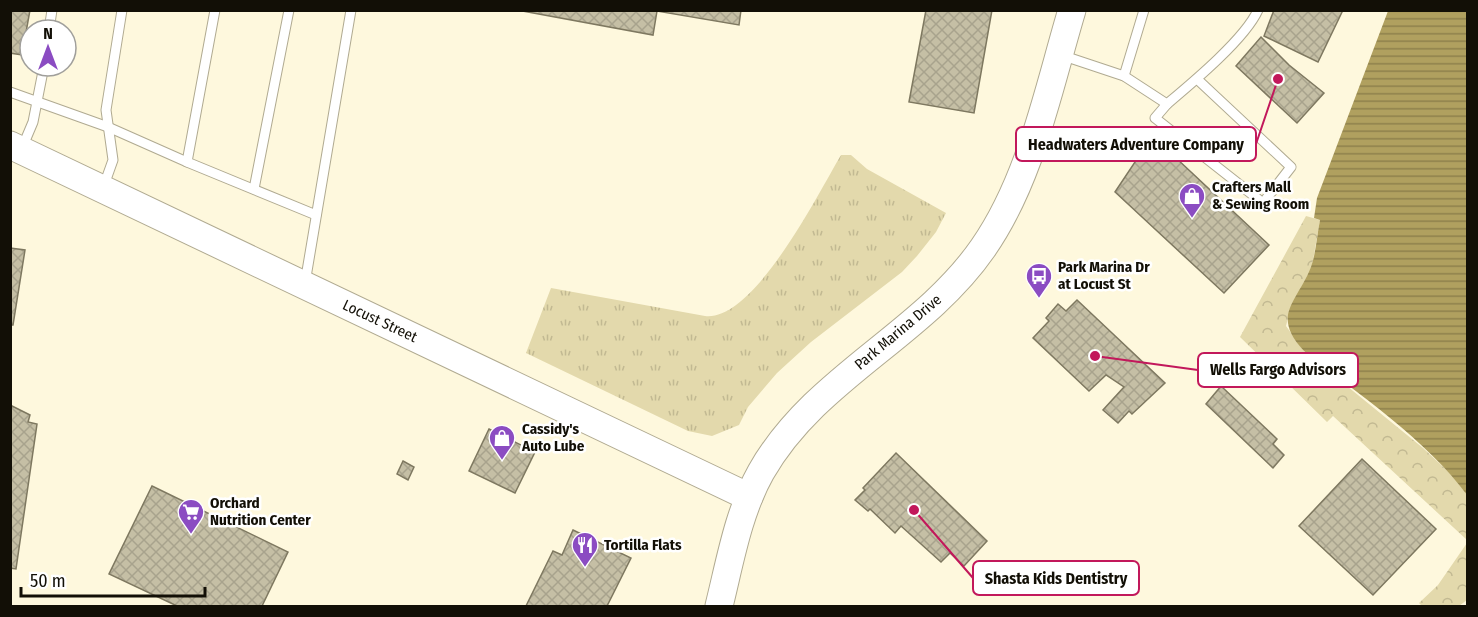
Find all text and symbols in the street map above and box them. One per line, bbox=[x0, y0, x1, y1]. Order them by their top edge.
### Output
north arrow bbox=[18, 18, 78, 78]
text: N bbox=[43, 24, 53, 43]
callout: Headwaters Adventure Company bbox=[1016, 127, 1256, 161]
text: Headwaters Adventure Company bbox=[1028, 135, 1244, 154]
place label: Crafters Mall & Sewing Room bbox=[1212, 178, 1309, 213]
shop icon: Crafters Mall & Sewing Room bbox=[1177, 181, 1207, 219]
place label: Park Marina Dr at Locust St bbox=[1058, 258, 1150, 293]
bus stop icon: Park Marina Dr at Locust St bbox=[1024, 261, 1054, 299]
street label: Park Marina Drive bbox=[851, 290, 945, 374]
street label: Locust Street bbox=[340, 296, 420, 346]
callout: Wells Fargo Advisors bbox=[1198, 353, 1358, 387]
text: Wells Fargo Advisors bbox=[1210, 360, 1346, 379]
place label: Cassidy's Auto Lube bbox=[521, 420, 585, 455]
shop icon: Cassidy's Auto Lube bbox=[487, 423, 517, 461]
place label: Orchard Nutrition Center bbox=[210, 494, 311, 529]
supermarket icon: Orchard Nutrition Center bbox=[176, 497, 206, 535]
restaurant icon: Tortilla Flats bbox=[570, 530, 600, 568]
place label: Tortilla Flats bbox=[604, 536, 682, 554]
scale bar bbox=[21, 560, 206, 598]
callout: Shasta Kids Dentistry bbox=[973, 561, 1139, 595]
text: Shasta Kids Dentistry bbox=[985, 569, 1128, 588]
text: 50 m bbox=[30, 570, 66, 592]

